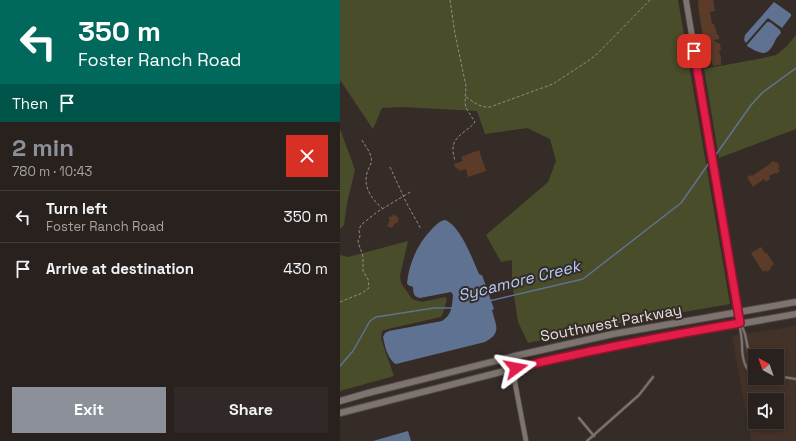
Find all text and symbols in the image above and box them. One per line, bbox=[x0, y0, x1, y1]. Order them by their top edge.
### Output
text: 350 m bbox=[78, 13, 161, 49]
icon: left bbox=[12, 16, 64, 68]
pin bbox=[677, 34, 711, 68]
icon: arrive bbox=[683, 40, 705, 62]
text: Foster Ranch Road bbox=[78, 48, 241, 71]
icon: arrive bbox=[56, 92, 78, 114]
text: Then bbox=[12, 94, 48, 113]
text: 2 min bbox=[12, 132, 74, 163]
button: close bbox=[286, 135, 328, 177]
text: 780 m · 10:43 bbox=[12, 163, 92, 180]
text: Turn left bbox=[46, 199, 108, 218]
icon: left bbox=[12, 206, 34, 228]
text: 350 m bbox=[284, 207, 328, 226]
text: Foster Ranch Road bbox=[46, 218, 164, 235]
water label: Sycamore Creek bbox=[456, 255, 585, 306]
icon: arrive bbox=[12, 258, 34, 280]
text: Arrive at destination bbox=[46, 259, 194, 278]
text: 430 m bbox=[283, 259, 328, 278]
street label: Southwest Parkway bbox=[539, 299, 683, 346]
position arrow bbox=[495, 347, 537, 389]
north arrow bbox=[748, 349, 784, 385]
map controls bbox=[748, 349, 784, 429]
button: Exit bbox=[12, 387, 166, 433]
button: Share bbox=[174, 387, 328, 433]
button: sound bbox=[748, 393, 784, 429]

